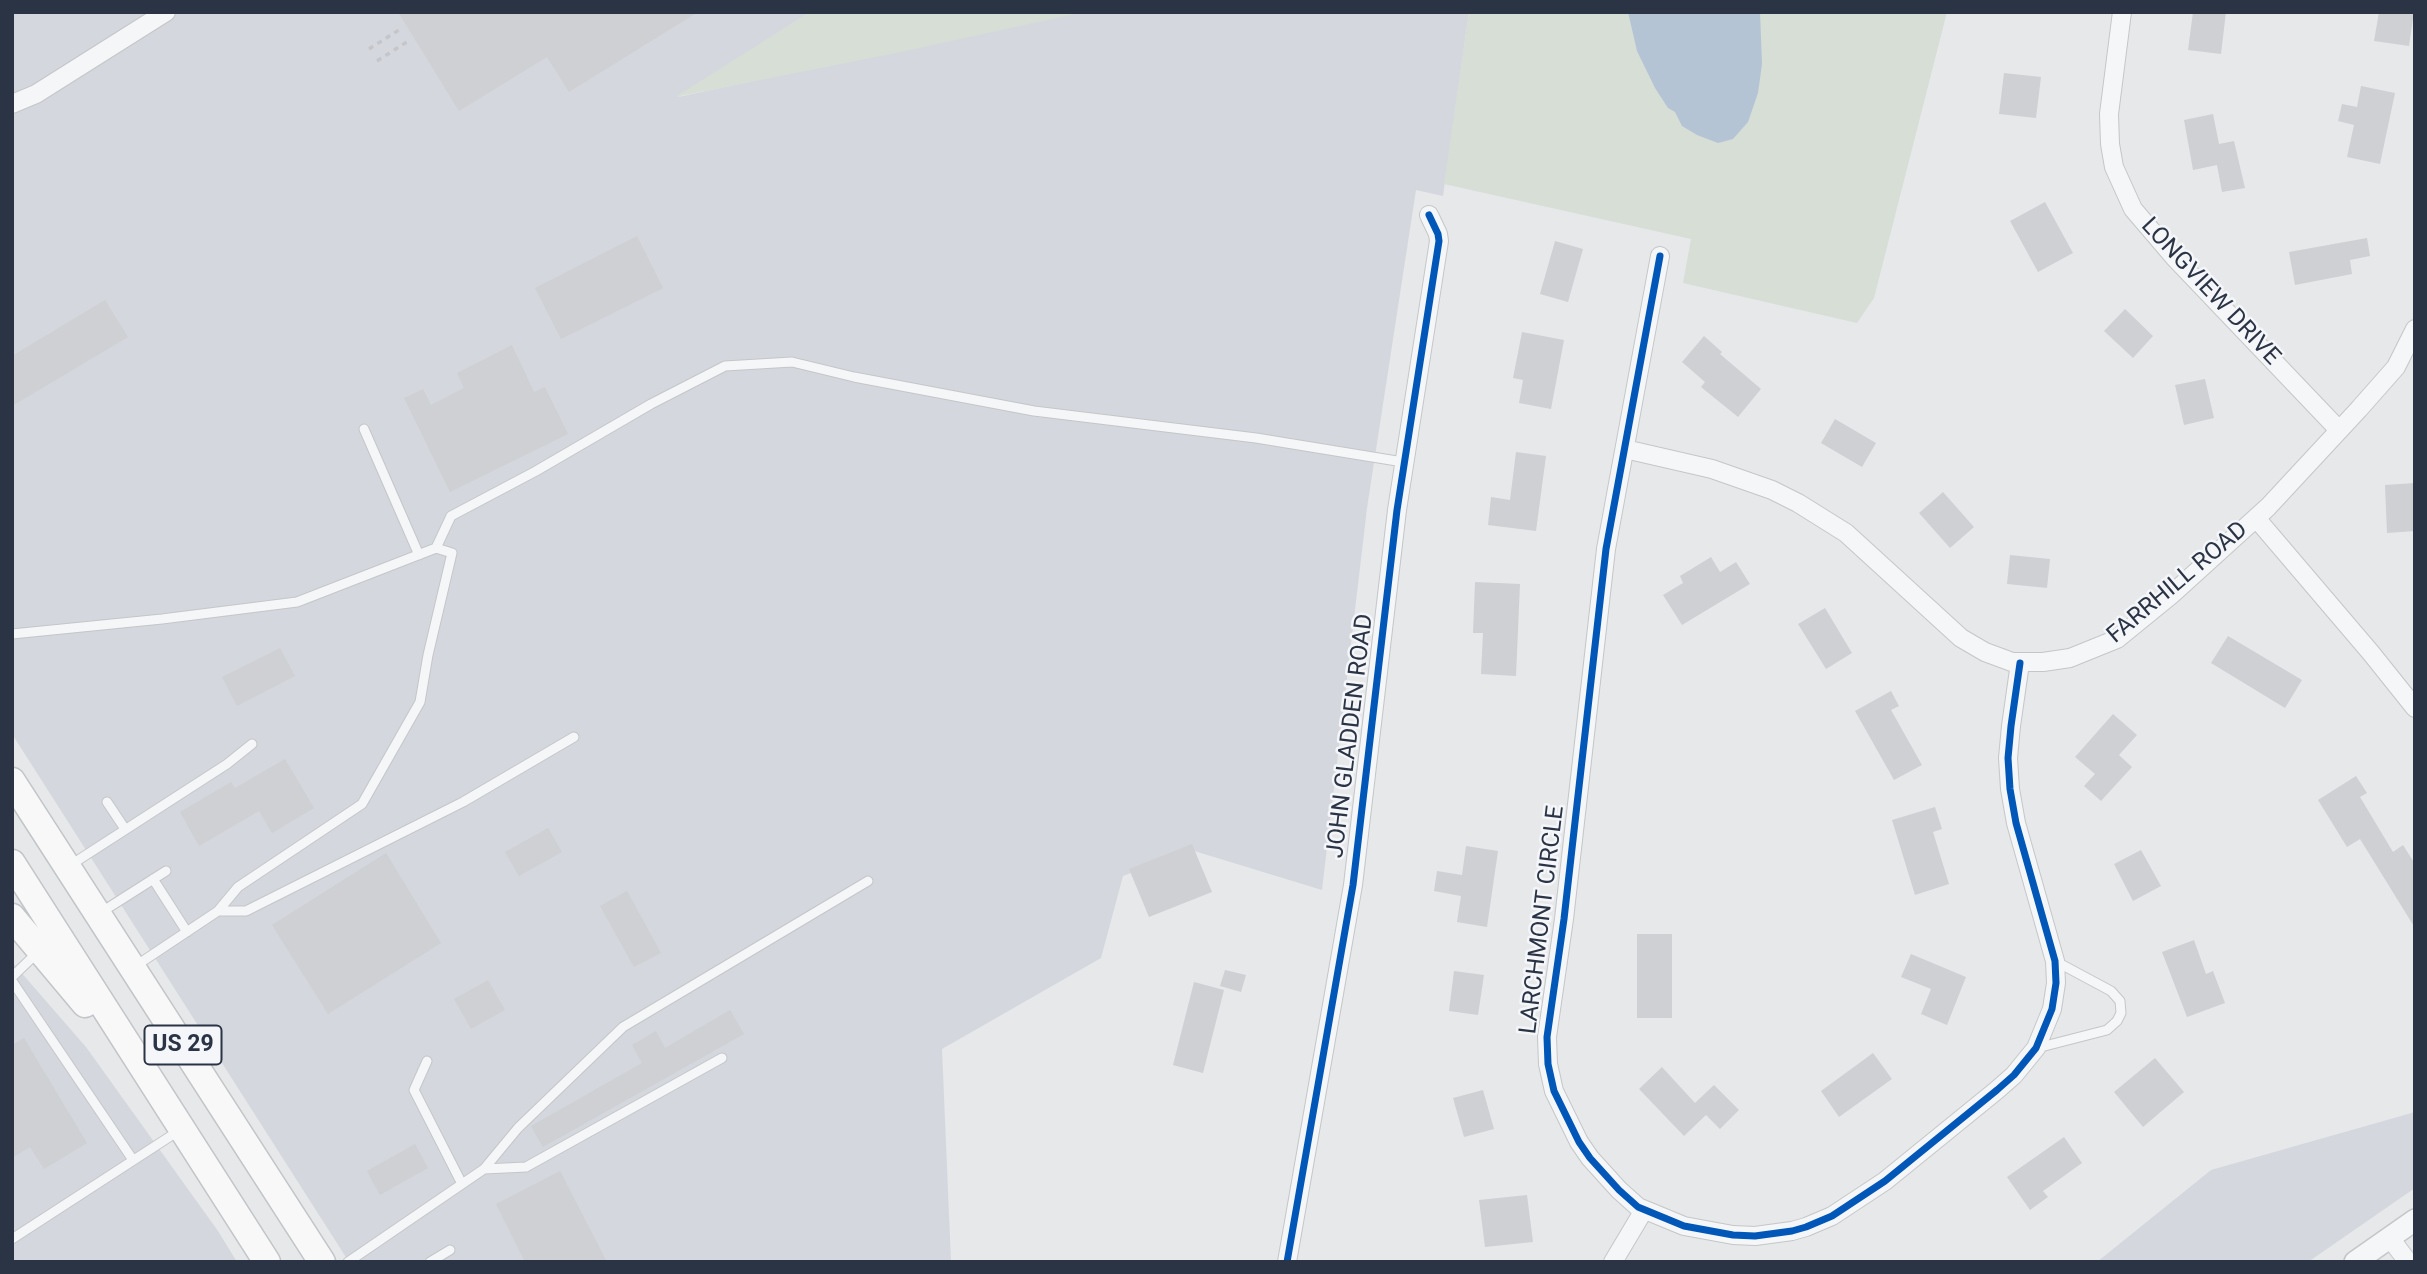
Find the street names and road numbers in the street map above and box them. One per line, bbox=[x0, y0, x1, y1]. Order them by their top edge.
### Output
street label: LONGVIEW DRIVE bbox=[2134, 212, 2286, 372]
street label: FARRHILL ROAD bbox=[2102, 516, 2254, 650]
street label: JOHN GLADDEN ROAD bbox=[1322, 612, 1380, 860]
street label: LARCHMONT CIRCLE bbox=[1515, 804, 1571, 1036]
road number: US 29 bbox=[144, 1026, 222, 1064]

